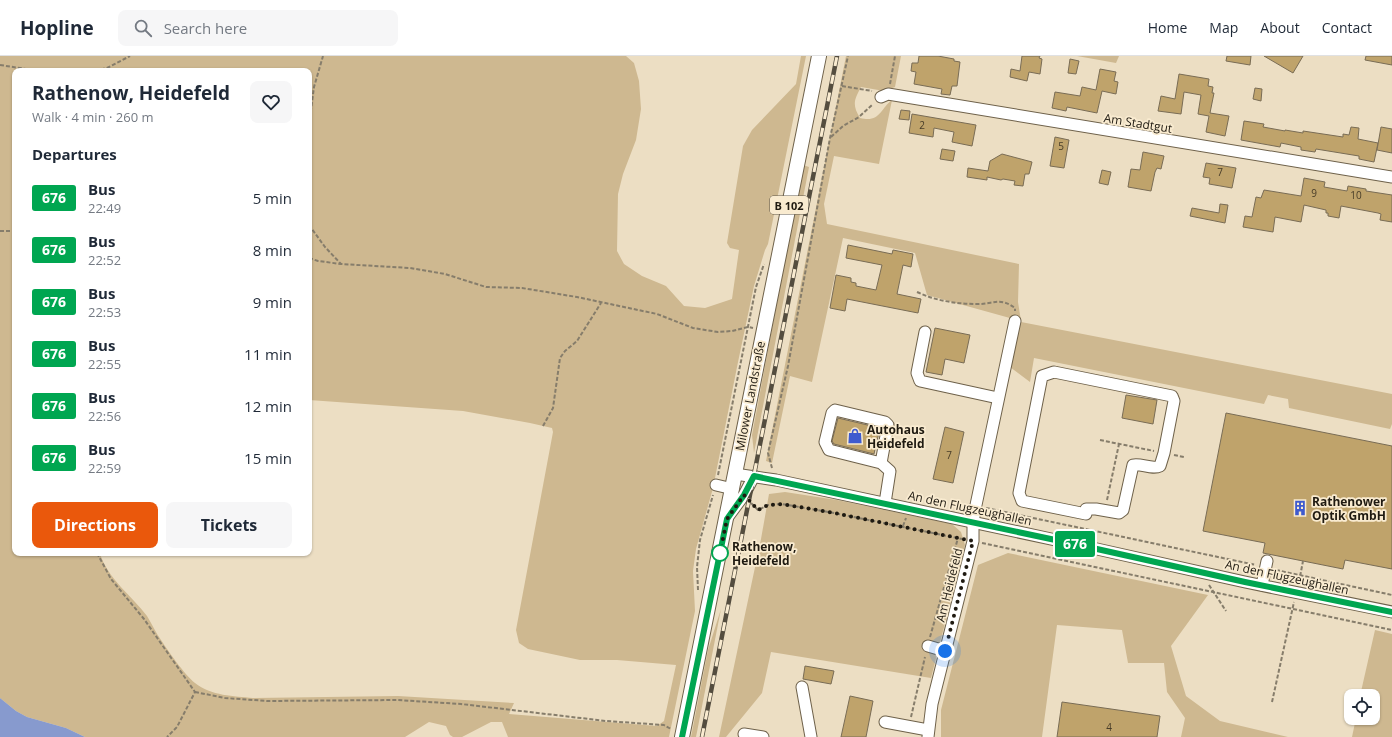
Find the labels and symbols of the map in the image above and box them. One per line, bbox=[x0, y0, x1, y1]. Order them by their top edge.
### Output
street label: Am Stadtgut bbox=[1103, 109, 1173, 137]
house number: 2 bbox=[919, 118, 925, 132]
house number: 5 bbox=[1058, 139, 1064, 153]
house number: 7 bbox=[1217, 165, 1223, 179]
house number: 9 bbox=[1311, 186, 1317, 200]
house number: 10 bbox=[1350, 188, 1362, 202]
road number: B 102 bbox=[770, 196, 808, 214]
street label: Milower Landstraße bbox=[731, 339, 769, 452]
place label: Autohaus Heidefeld bbox=[867, 421, 925, 452]
shop icon: Autohaus Heidefeld bbox=[846, 427, 864, 445]
house number: 7 bbox=[946, 448, 952, 462]
street label: An den Flugzeughallen bbox=[907, 487, 1033, 529]
place label: Rathenower Optik GmbH bbox=[1312, 493, 1386, 524]
building icon: Rathenower Optik GmbH bbox=[1291, 499, 1309, 517]
line badge: 676 bbox=[1052, 531, 1098, 557]
place label: Rathenow, Heidefeld bbox=[732, 538, 796, 569]
marker: Rathenow, Heidefeld bbox=[711, 544, 729, 562]
street label: Am Heidefeld bbox=[932, 546, 966, 624]
street label: An den Flugzeughallen bbox=[1224, 556, 1350, 598]
your location bbox=[935, 641, 955, 661]
house number: 4 bbox=[1106, 720, 1112, 734]

